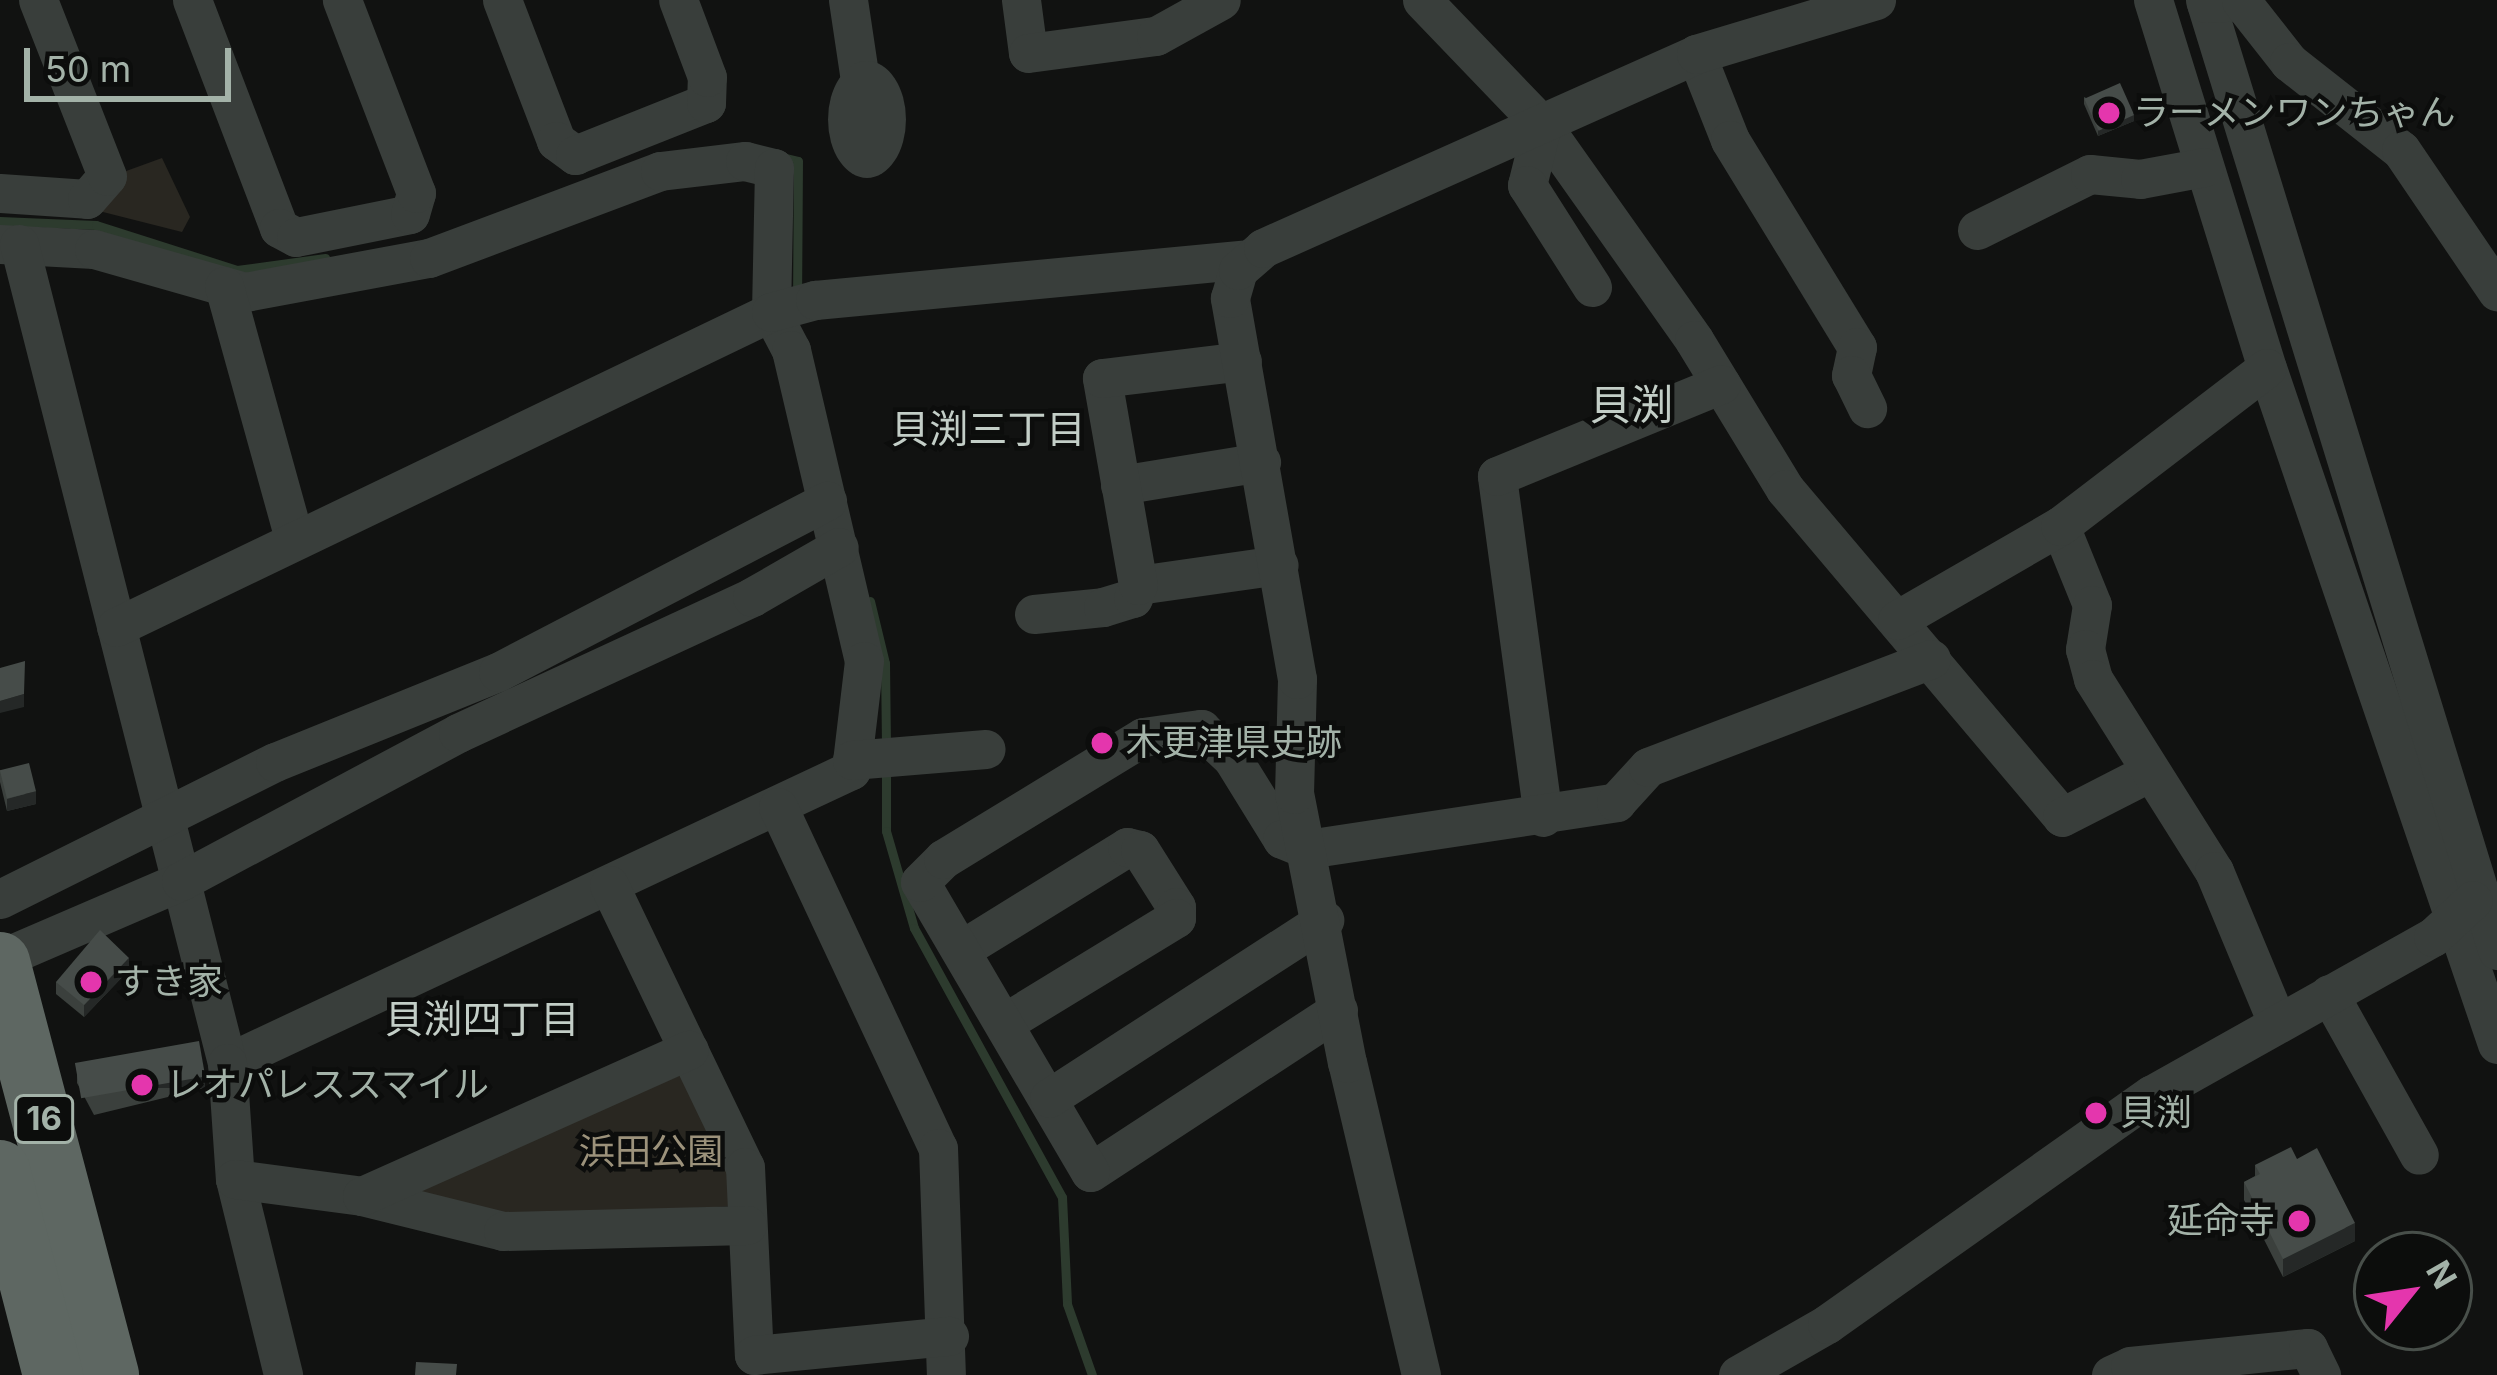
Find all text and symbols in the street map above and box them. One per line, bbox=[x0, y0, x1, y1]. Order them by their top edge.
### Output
scale bar bbox=[30, 24, 237, 98]
text: 50 m bbox=[45, 47, 131, 91]
place label: ラーメンワンちゃん bbox=[2133, 91, 2457, 135]
marker: ラーメンワンちゃん bbox=[2096, 100, 2122, 126]
district label: 貝渕 bbox=[1589, 380, 1673, 430]
district label: 貝渕三丁目 bbox=[891, 406, 1085, 452]
place label: 木更津県史跡 bbox=[1126, 721, 1342, 765]
marker: 木更津県史跡 bbox=[1089, 730, 1115, 756]
place label: すき家 bbox=[115, 960, 223, 1004]
marker: すき家 bbox=[78, 969, 104, 995]
district label: 貝渕四丁目 bbox=[385, 996, 579, 1042]
place label: レオパレススマイル bbox=[166, 1063, 490, 1107]
marker: レオパレススマイル bbox=[129, 1072, 155, 1098]
place label: 貝渕 bbox=[2120, 1091, 2192, 1135]
road number: 16 bbox=[14, 1092, 74, 1146]
marker: 貝渕 bbox=[2083, 1100, 2109, 1126]
park label: 浜田公園 bbox=[579, 1130, 723, 1174]
place label: 延命寺 bbox=[2167, 1199, 2275, 1243]
marker: 延命寺 bbox=[2286, 1208, 2312, 1234]
north arrow bbox=[2353, 1231, 2473, 1351]
text: N bbox=[2418, 1254, 2465, 1295]

